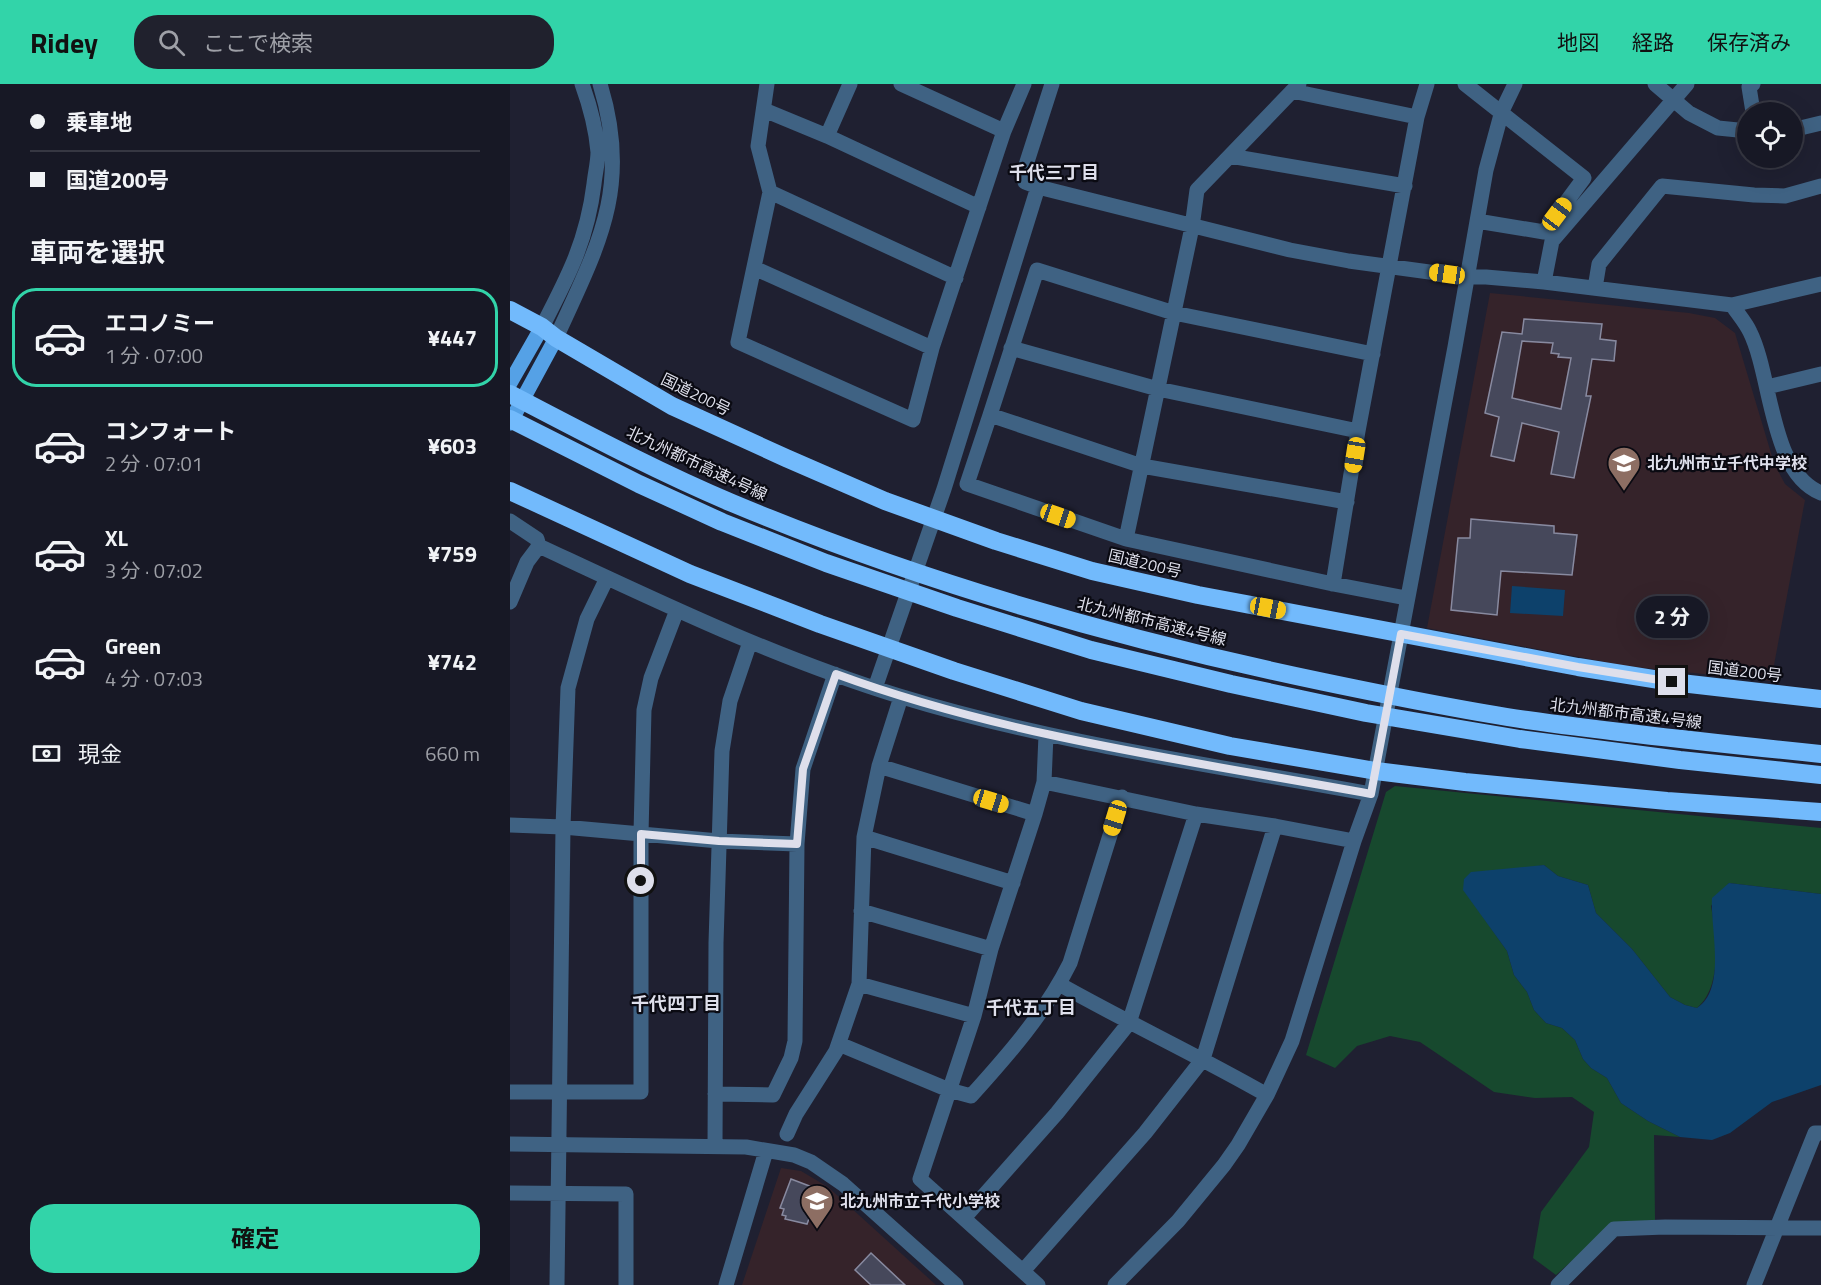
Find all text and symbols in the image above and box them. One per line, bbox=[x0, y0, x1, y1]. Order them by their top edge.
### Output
search box bbox=[134, 15, 554, 69]
text: Ridey bbox=[30, 21, 98, 64]
icon: search bbox=[155, 26, 188, 59]
text: ここで検索 bbox=[203, 26, 313, 60]
text: 地図 bbox=[1557, 26, 1599, 58]
text: 経路 bbox=[1632, 26, 1674, 58]
text: 保存済み bbox=[1707, 26, 1791, 58]
map controls bbox=[1737, 102, 1803, 168]
button: locate bbox=[1737, 102, 1803, 168]
text: 乗車地 bbox=[66, 105, 132, 139]
district label: 千代三丁目 bbox=[1009, 159, 1099, 186]
text: 国道200号 bbox=[66, 163, 169, 197]
car bbox=[1539, 194, 1575, 234]
text: 車両を選択 bbox=[30, 231, 165, 272]
car bbox=[1428, 263, 1466, 285]
text: エコノミー bbox=[105, 306, 215, 340]
icon: car bbox=[33, 311, 87, 365]
text: ¥447 bbox=[428, 321, 477, 355]
text: 1 分 · 07:00 bbox=[105, 340, 203, 371]
street label: 国道200号 bbox=[657, 367, 735, 421]
text: コンフォート bbox=[105, 414, 236, 448]
icon: car bbox=[33, 419, 87, 473]
street label: 北九州都市高速4号線 bbox=[623, 420, 771, 506]
text: ¥603 bbox=[428, 429, 477, 463]
car bbox=[1343, 436, 1367, 474]
school or university icon: 北九州市立千代中学校 bbox=[1606, 445, 1642, 492]
text: 2 分 · 07:01 bbox=[105, 448, 203, 479]
place label: 北九州市立千代中学校 bbox=[1647, 451, 1807, 475]
car bbox=[1038, 502, 1078, 530]
text: XL bbox=[105, 521, 128, 555]
icon: car bbox=[33, 527, 87, 581]
text: ¥759 bbox=[428, 537, 477, 571]
street label: 国道200号 bbox=[1106, 543, 1184, 583]
text: 3 分 · 07:02 bbox=[105, 555, 203, 586]
street label: 北九州都市高速4号線 bbox=[1075, 591, 1229, 651]
callout: 2 分 bbox=[1636, 595, 1708, 637]
car bbox=[1249, 596, 1287, 620]
text: 2 分 bbox=[1654, 601, 1690, 632]
text: Green bbox=[105, 629, 161, 663]
icon: car bbox=[33, 635, 87, 689]
text: ¥742 bbox=[428, 645, 477, 679]
street label: 国道200号 bbox=[1706, 655, 1784, 687]
text: 4 分 · 07:03 bbox=[105, 663, 203, 694]
route end bbox=[1658, 668, 1685, 695]
street label: 北九州都市高速4号線 bbox=[1549, 692, 1703, 734]
icon: cash bbox=[30, 737, 63, 770]
text: 現金 bbox=[78, 737, 122, 771]
text: 660 m bbox=[425, 738, 480, 769]
car bbox=[971, 787, 1011, 815]
car bbox=[1101, 798, 1129, 838]
route start bbox=[627, 867, 654, 894]
district label: 千代四丁目 bbox=[631, 990, 721, 1017]
district label: 千代五丁目 bbox=[986, 994, 1076, 1021]
school or university icon: 北九州市立千代小学校 bbox=[799, 1183, 835, 1230]
place label: 北九州市立千代小学校 bbox=[840, 1189, 1000, 1213]
button: 確定 bbox=[30, 1204, 480, 1273]

